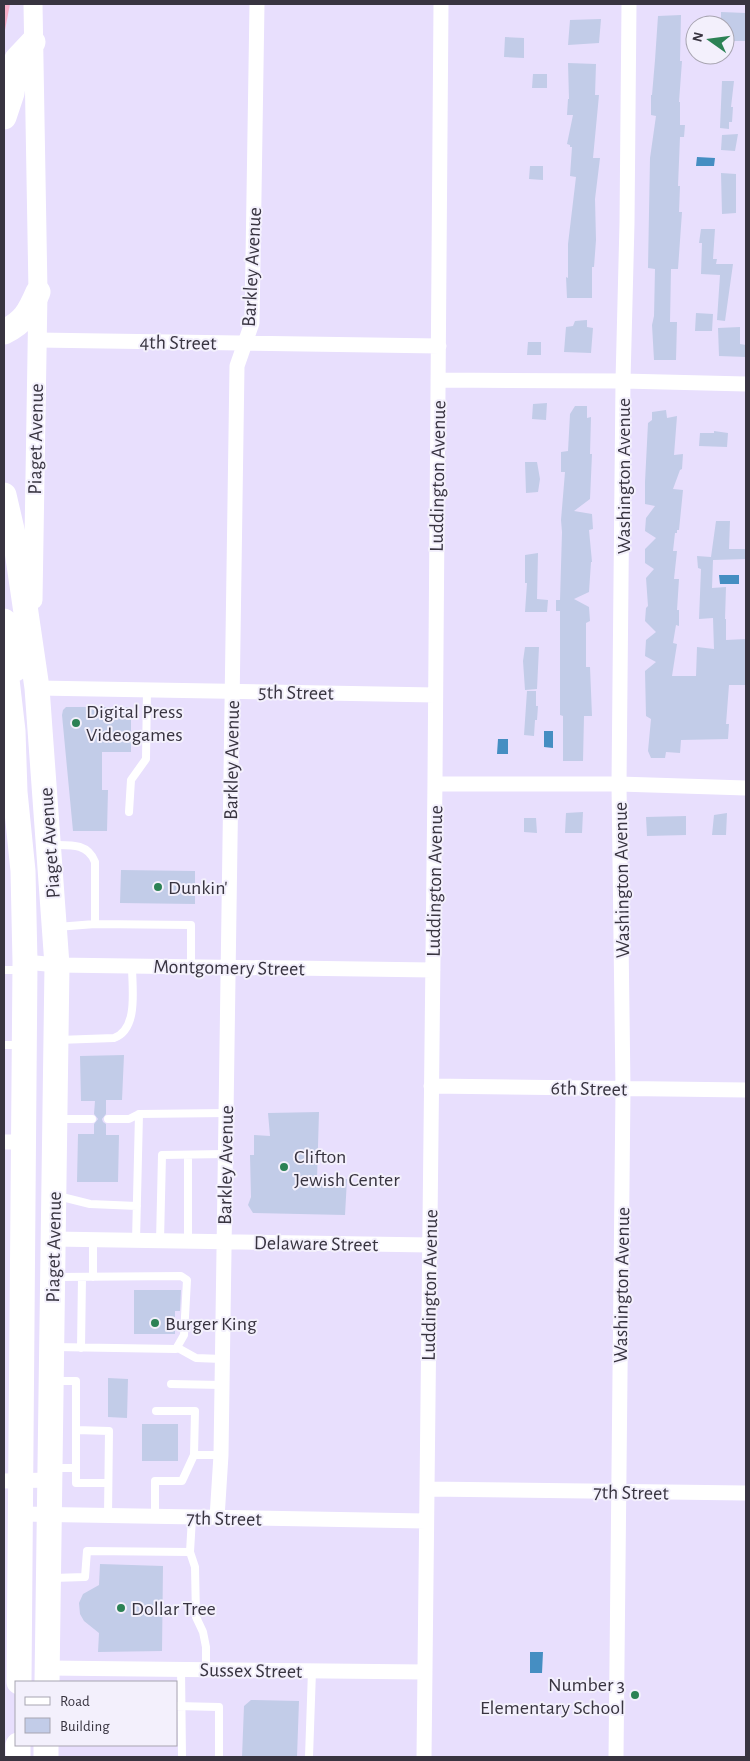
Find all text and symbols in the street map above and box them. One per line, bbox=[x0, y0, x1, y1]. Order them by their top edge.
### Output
north arrow bbox=[685, 15, 735, 65]
text: N bbox=[690, 31, 706, 44]
street label: Barkley Avenue bbox=[239, 207, 265, 327]
street label: 4th Street bbox=[139, 332, 217, 354]
street label: Piaget Avenue bbox=[25, 383, 47, 495]
street label: Washington Avenue bbox=[614, 398, 634, 554]
street label: Luddington Avenue bbox=[427, 400, 449, 552]
street label: 5th Street bbox=[258, 682, 335, 704]
street label: Barkley Avenue bbox=[221, 700, 243, 820]
place label: Digital Press Videogames bbox=[86, 702, 183, 745]
marker: Digital Press Videogames bbox=[70, 717, 82, 729]
street label: Piaget Avenue bbox=[36, 787, 64, 899]
street label: Washington Avenue bbox=[611, 802, 633, 958]
street label: Luddington Avenue bbox=[424, 805, 446, 957]
place label: Dunkin' bbox=[168, 878, 228, 898]
marker: Dunkin' bbox=[152, 881, 164, 893]
street label: Montgomery Street bbox=[153, 957, 306, 979]
street label: 6th Street bbox=[551, 1078, 628, 1100]
street label: Barkley Avenue bbox=[215, 1105, 237, 1225]
place label: Clifton Jewish Center bbox=[294, 1147, 400, 1190]
marker: Clifton Jewish Center bbox=[278, 1161, 290, 1173]
street label: Piaget Avenue bbox=[43, 1191, 65, 1303]
street label: Washington Avenue bbox=[611, 1207, 633, 1363]
street label: Luddington Avenue bbox=[419, 1209, 441, 1361]
street label: Delaware Street bbox=[254, 1233, 379, 1255]
place label: Burger King bbox=[165, 1314, 257, 1334]
marker: Burger King bbox=[149, 1317, 161, 1329]
street label: 7th Street bbox=[593, 1482, 670, 1504]
street label: 7th Street bbox=[186, 1508, 263, 1530]
place label: Dollar Tree bbox=[131, 1599, 216, 1619]
marker: Dollar Tree bbox=[115, 1602, 127, 1614]
street label: Sussex Street bbox=[199, 1660, 303, 1682]
place label: Number 3 Elementary School bbox=[480, 1675, 625, 1718]
legend bbox=[15, 1681, 178, 1746]
marker: Number 3 Elementary School bbox=[629, 1689, 641, 1701]
text: Road bbox=[60, 1694, 90, 1709]
text: Building bbox=[60, 1719, 110, 1734]

